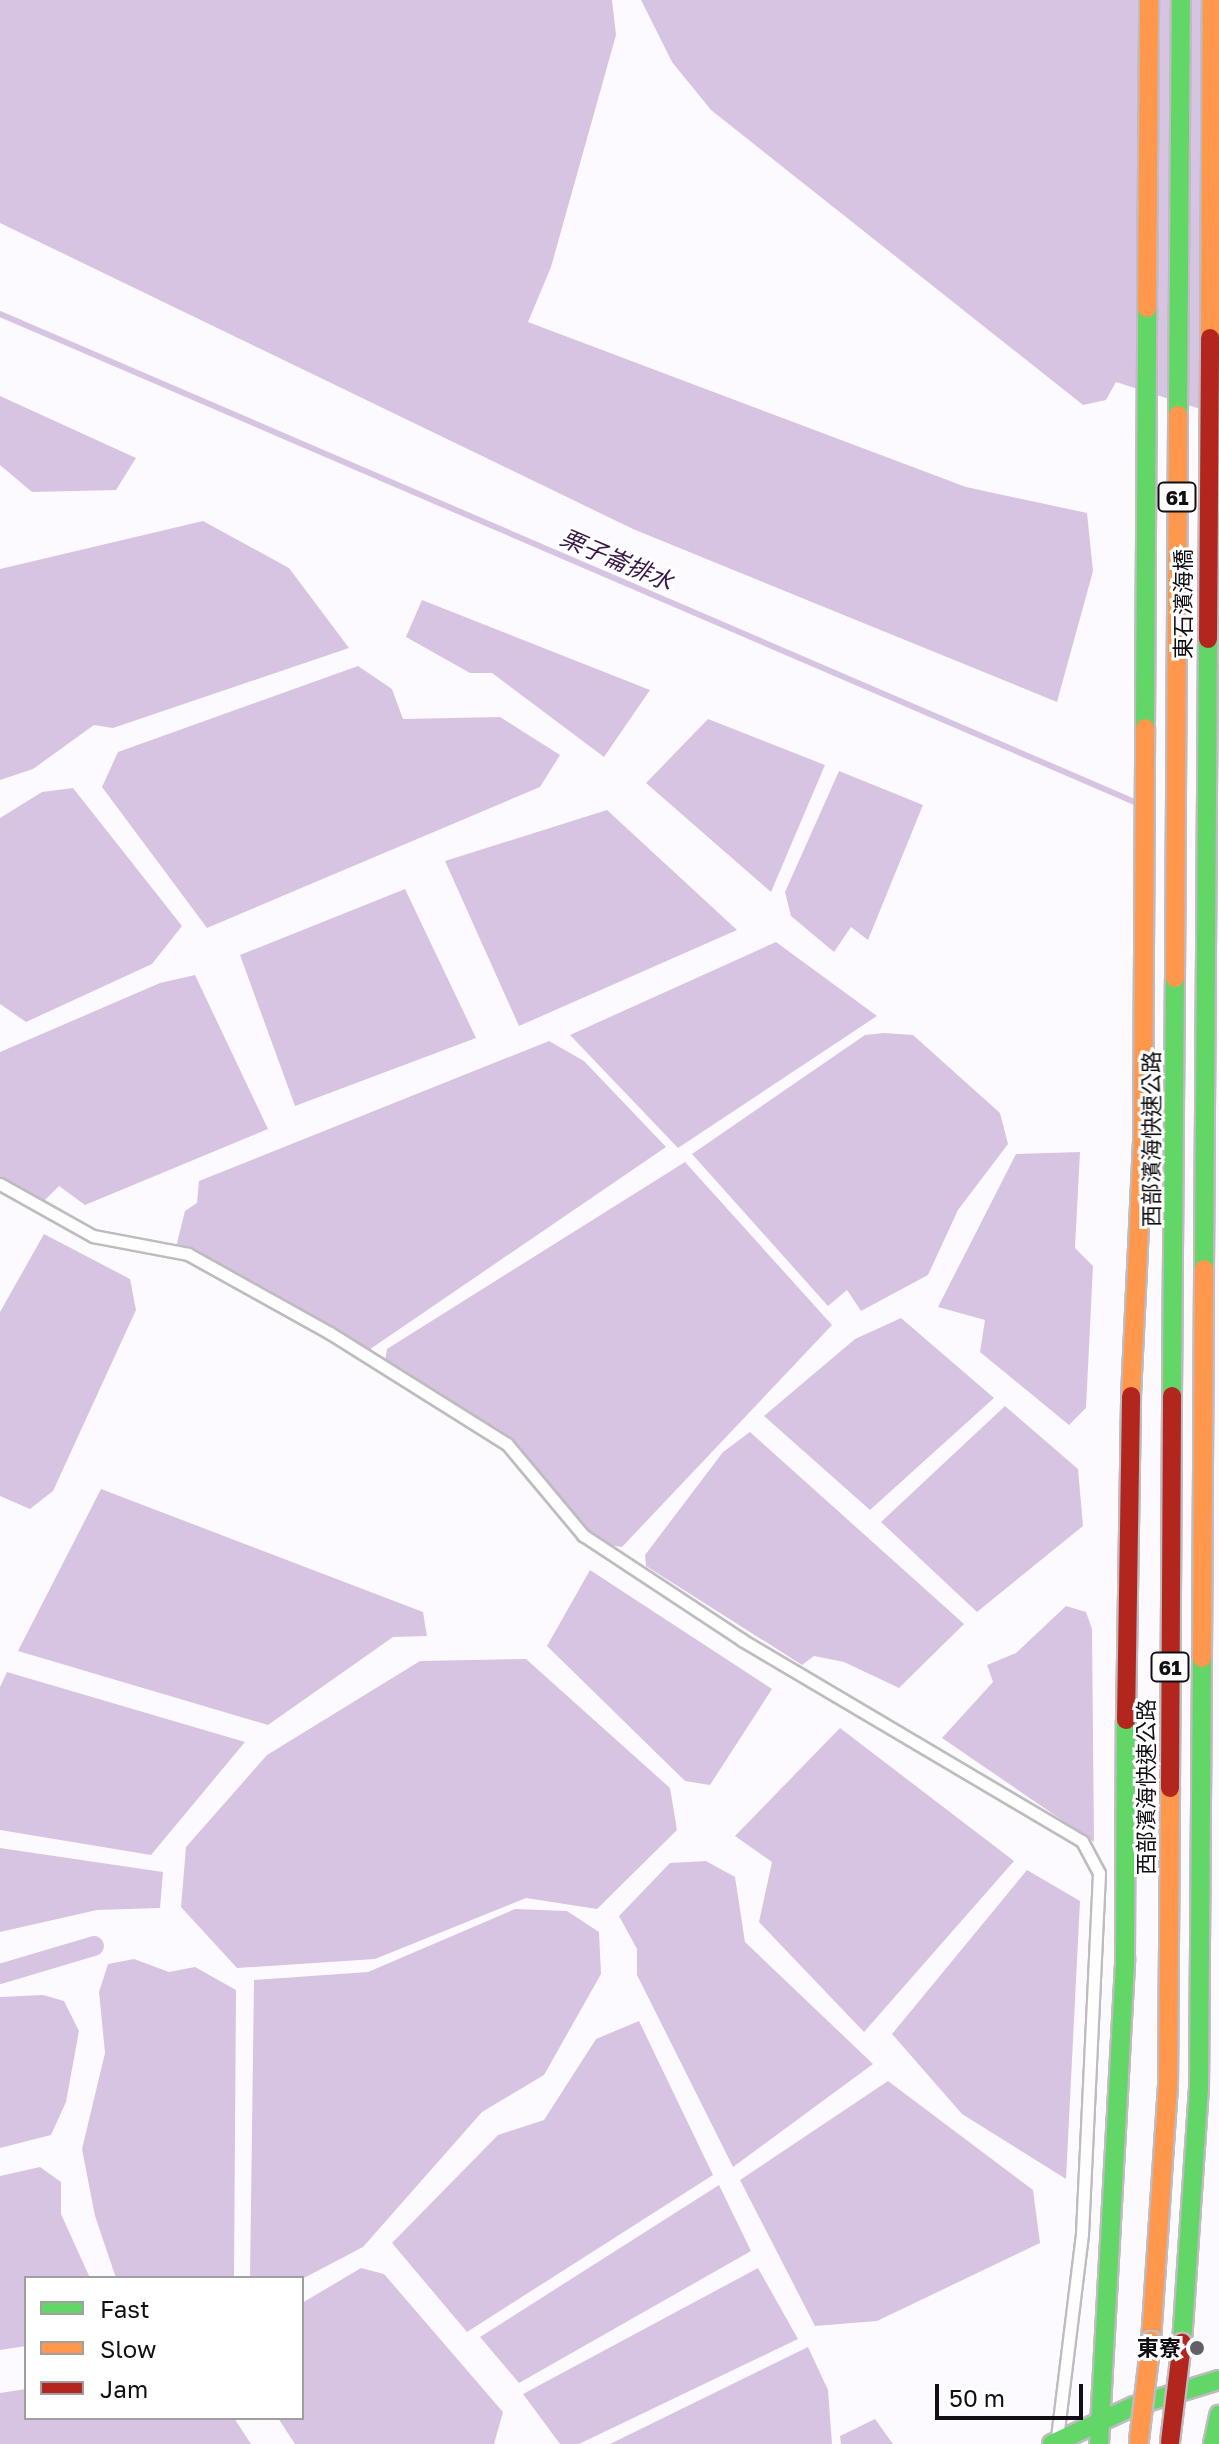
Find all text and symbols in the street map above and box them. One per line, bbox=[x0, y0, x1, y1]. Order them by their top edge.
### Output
road number: 61 bbox=[1157, 481, 1197, 513]
water label: 栗子崙排水 bbox=[556, 522, 678, 596]
street label: 東石濱海橋 bbox=[1170, 549, 1196, 659]
street label: 西部濱海快速公路 bbox=[1138, 1051, 1164, 1227]
road number: 61 bbox=[1150, 1651, 1190, 1683]
street label: 西部濱海快速公路 bbox=[1133, 1699, 1159, 1875]
legend bbox=[24, 2276, 304, 2420]
text: Fast bbox=[100, 2294, 150, 2323]
text: Slow bbox=[100, 2334, 156, 2363]
place label: 東寮 bbox=[1137, 2335, 1181, 2361]
marker: 東寮 bbox=[1188, 2339, 1206, 2357]
scale bar bbox=[939, 2368, 1087, 2418]
text: Jam bbox=[100, 2374, 148, 2403]
text: 50 m bbox=[949, 2383, 1005, 2412]

